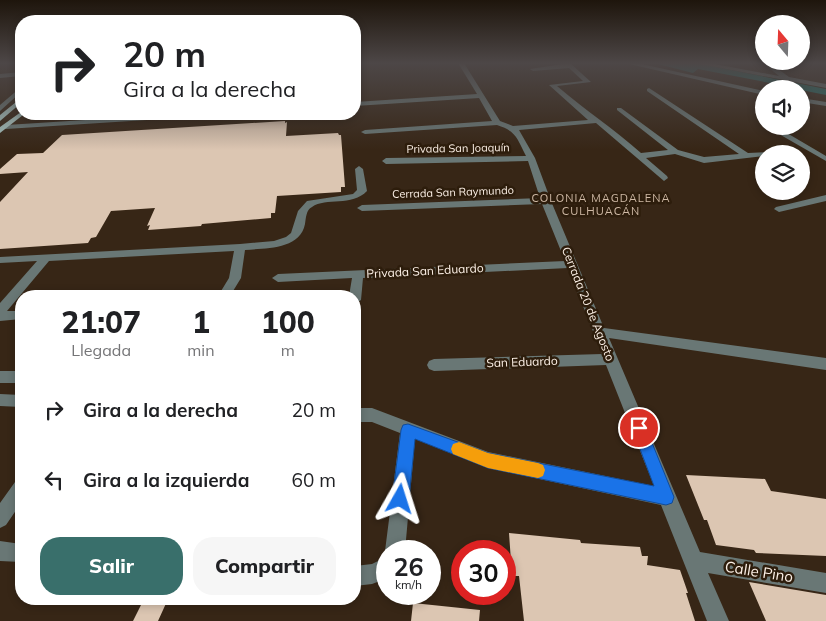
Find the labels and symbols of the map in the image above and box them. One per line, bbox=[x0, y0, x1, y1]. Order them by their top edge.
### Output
north arrow bbox=[755, 15, 810, 70]
street label: Privada San Joaquín bbox=[406, 140, 510, 156]
street label: Cerrada San Raymundo bbox=[392, 183, 514, 201]
district label: COLONIA MAGDALENA CULHUACÁN bbox=[531, 191, 671, 218]
street label: Cerrada 20 de Agosto bbox=[559, 245, 618, 363]
street label: Privada San Eduardo bbox=[366, 260, 484, 281]
street label: San Eduardo bbox=[486, 353, 558, 370]
pin bbox=[618, 407, 660, 449]
position arrow bbox=[373, 472, 425, 524]
speed limit sign: 30 bbox=[451, 540, 516, 605]
street label: Calle Pino bbox=[724, 557, 795, 586]

